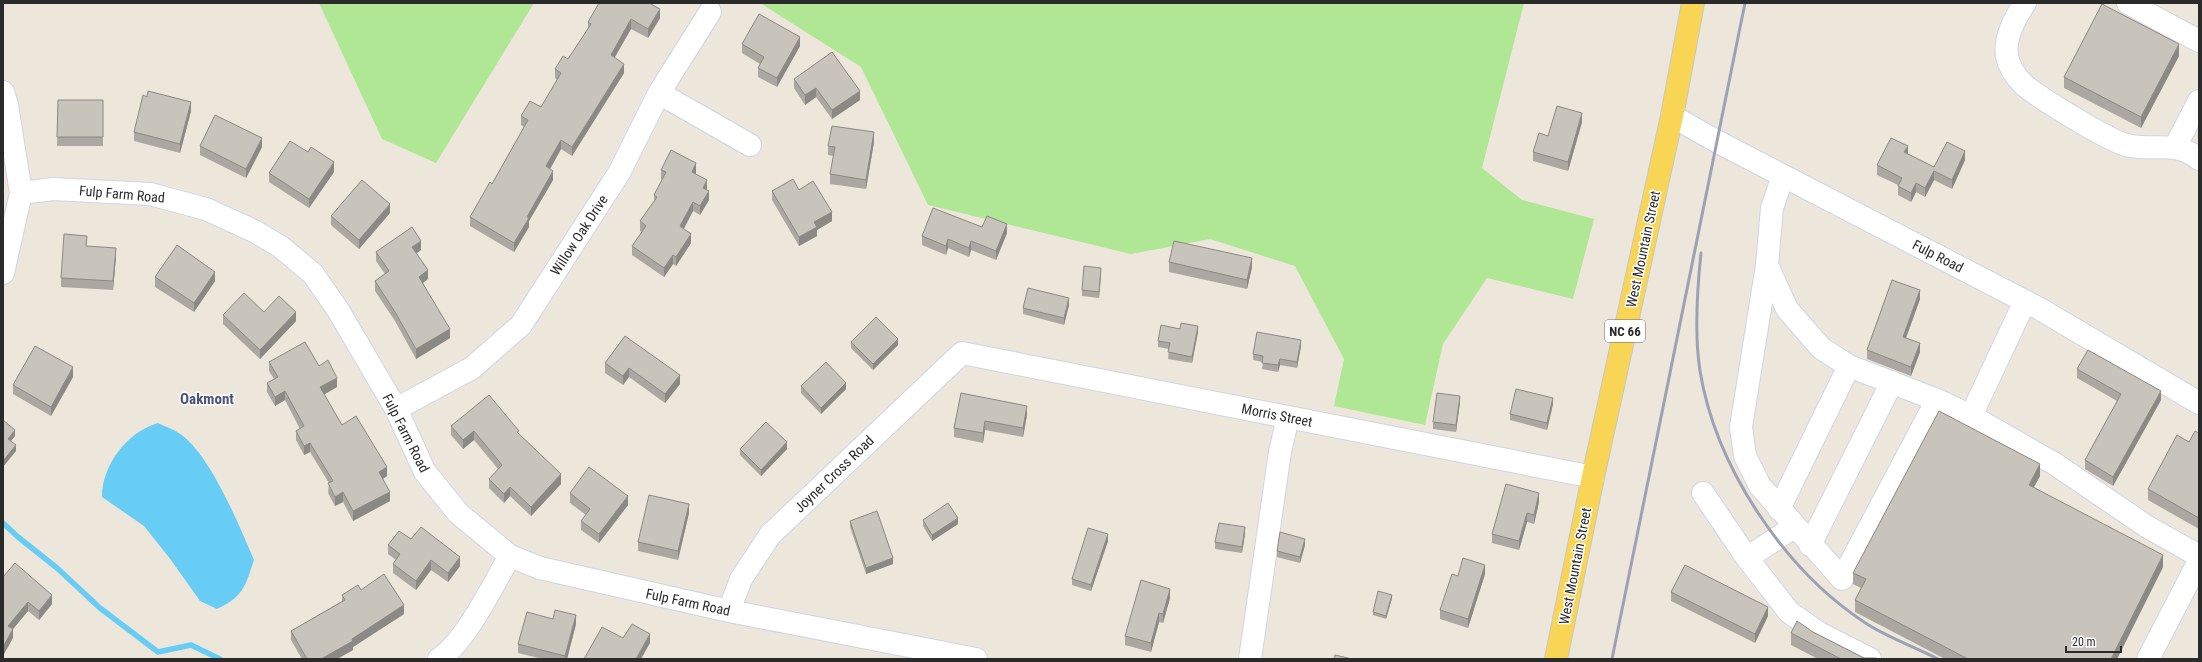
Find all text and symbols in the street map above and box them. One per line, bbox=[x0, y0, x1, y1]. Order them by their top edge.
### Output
street label: Fulp Farm Road bbox=[78, 182, 166, 206]
street label: West Mountain Street bbox=[1623, 189, 1663, 309]
street label: Willow Oak Drive bbox=[547, 192, 611, 278]
street label: Fulp Road bbox=[1910, 236, 1966, 276]
road number: NC 66 bbox=[1605, 320, 1645, 342]
district label: Oakmont bbox=[180, 390, 234, 408]
street label: Fulp Farm Road bbox=[379, 391, 433, 475]
street label: Morris Street bbox=[1240, 400, 1314, 430]
street label: Joyner Cross Road bbox=[791, 432, 877, 516]
street label: West Mountain Street bbox=[1556, 506, 1594, 626]
street label: Fulp Farm Road bbox=[644, 585, 732, 619]
scale bar bbox=[2066, 628, 2121, 654]
text: 20 m bbox=[2072, 635, 2096, 649]

